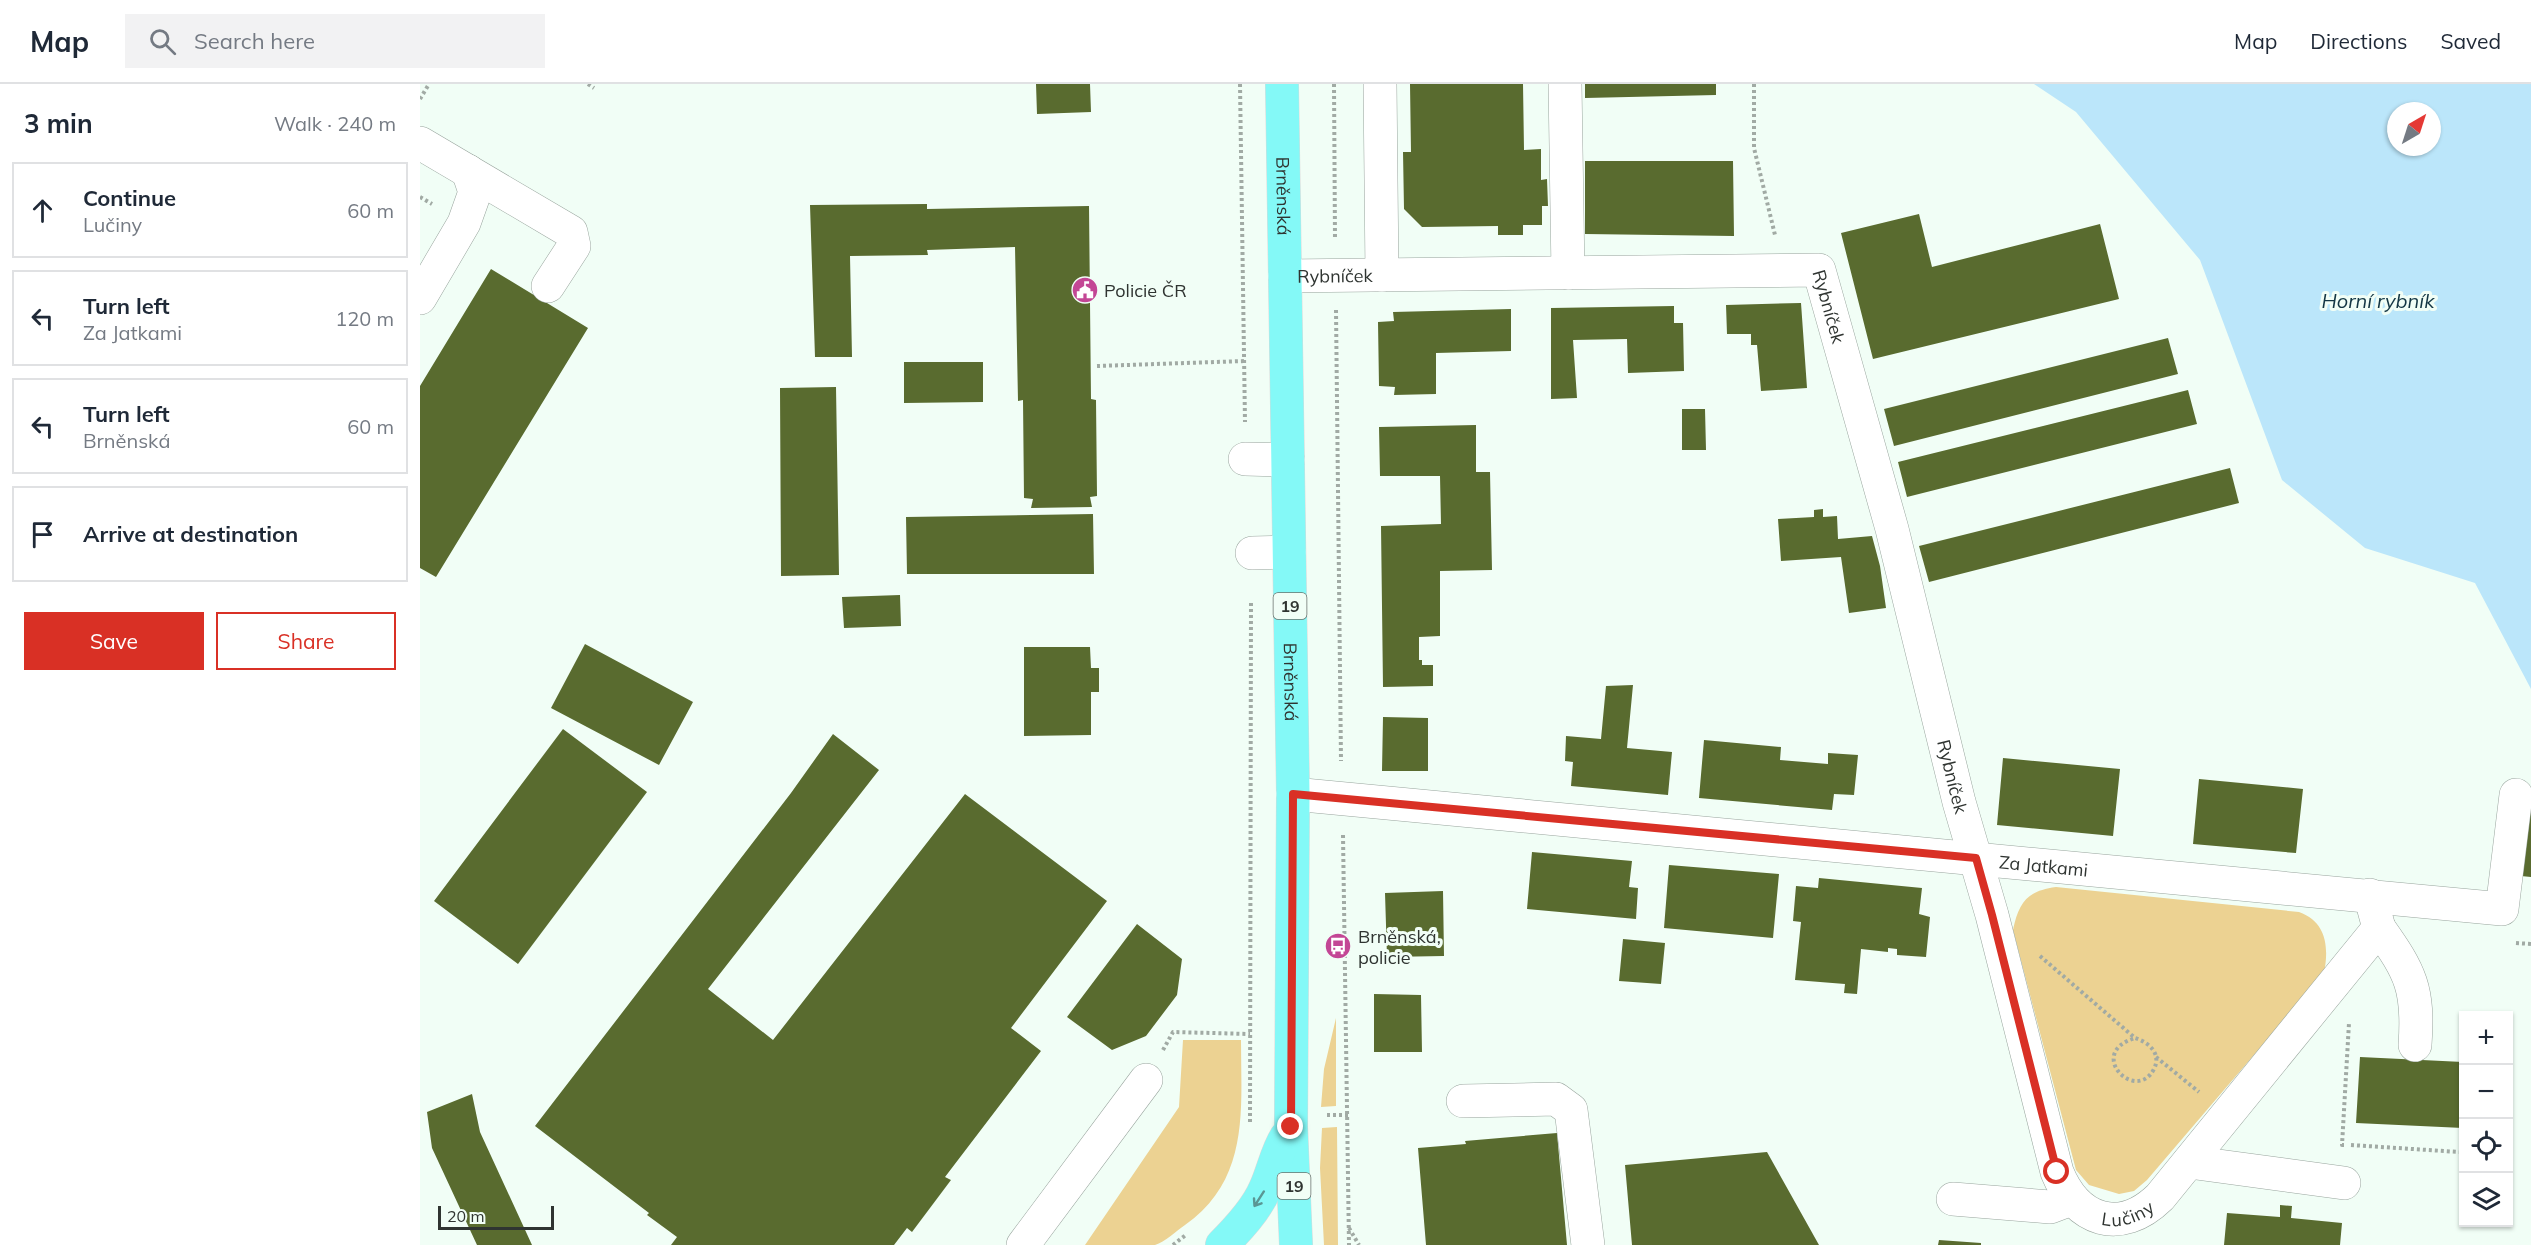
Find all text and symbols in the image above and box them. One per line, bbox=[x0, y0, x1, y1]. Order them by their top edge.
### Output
search box bbox=[125, 14, 545, 68]
text: Map bbox=[30, 24, 89, 59]
icon: search bbox=[146, 25, 179, 58]
text: Search here bbox=[194, 27, 315, 55]
text: Map bbox=[2234, 28, 2277, 54]
text: Directions bbox=[2310, 28, 2407, 54]
text: Saved bbox=[2440, 28, 2501, 54]
north arrow bbox=[2387, 102, 2441, 156]
text: 3 min bbox=[24, 107, 93, 140]
text: Walk · 240 m bbox=[274, 111, 396, 136]
street label: Brněnská bbox=[1272, 156, 1296, 236]
text: Continue bbox=[83, 184, 176, 212]
icon: ahead bbox=[26, 194, 59, 227]
text: 60 m bbox=[347, 198, 394, 223]
text: Lučiny bbox=[83, 212, 142, 237]
street label: Rybníček bbox=[1297, 264, 1374, 287]
street label: Rybníček bbox=[1808, 267, 1851, 347]
public building icon: Policie ČR bbox=[1070, 275, 1100, 305]
place label: Policie ČR bbox=[1104, 279, 1187, 302]
water label: Horní rybník bbox=[2321, 288, 2435, 313]
text: Turn left bbox=[83, 292, 170, 320]
icon: left bbox=[26, 302, 59, 335]
text: 120 m bbox=[335, 306, 394, 331]
text: Za Jatkami bbox=[83, 320, 182, 345]
text: Turn left bbox=[83, 400, 170, 428]
icon: left bbox=[26, 410, 59, 443]
text: 60 m bbox=[347, 414, 394, 439]
text: Brněnská bbox=[83, 428, 170, 453]
icon: arrive bbox=[26, 518, 59, 551]
text: Arrive at destination bbox=[83, 520, 298, 548]
road number: 19 bbox=[1274, 593, 1306, 619]
button: Save bbox=[24, 612, 204, 670]
button: Share bbox=[216, 612, 396, 670]
street label: Brněnská bbox=[1279, 642, 1303, 721]
street label: Rybníček bbox=[1933, 737, 1973, 817]
street label: Za Jatkami bbox=[1998, 850, 2089, 881]
place label: Brněnská, policie bbox=[1358, 925, 1441, 969]
bus stop icon: Brněnská, policie bbox=[1323, 931, 1353, 961]
map controls bbox=[2459, 1011, 2513, 1227]
button: + bbox=[2459, 1011, 2513, 1065]
button: − bbox=[2459, 1065, 2513, 1119]
route end bbox=[1277, 1113, 1303, 1139]
button: locate bbox=[2459, 1119, 2513, 1173]
route start bbox=[2043, 1158, 2069, 1184]
road number: 19 bbox=[1278, 1173, 1310, 1199]
button: layers bbox=[2459, 1173, 2513, 1227]
one-way arrow bbox=[1253, 1191, 1266, 1208]
street label: Lučiny bbox=[2100, 1195, 2158, 1231]
scale bar bbox=[438, 1203, 554, 1230]
text: 20 m bbox=[447, 1206, 484, 1226]

